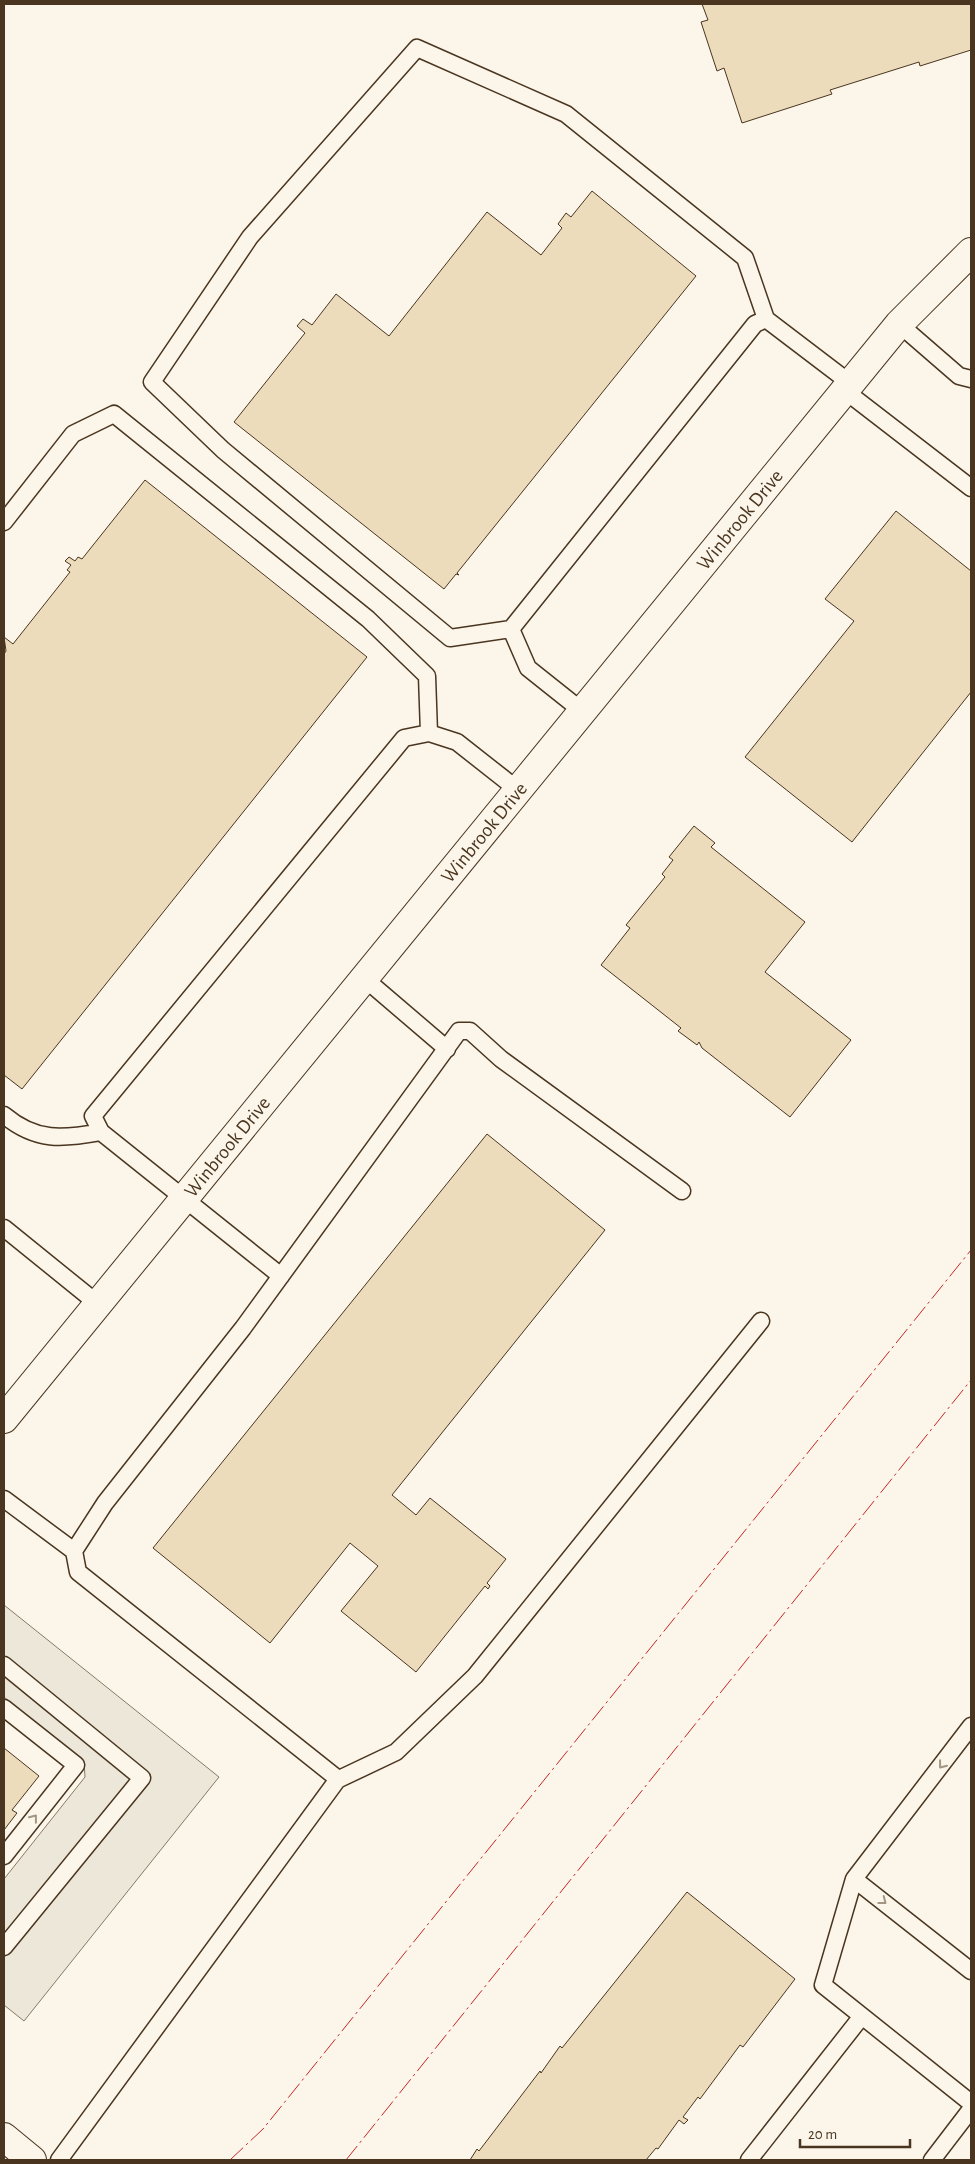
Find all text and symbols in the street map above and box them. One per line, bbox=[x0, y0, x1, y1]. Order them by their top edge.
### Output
street label: Winbrook Drive bbox=[693, 466, 787, 574]
street label: Winbrook Drive bbox=[438, 779, 531, 887]
street label: Winbrook Drive bbox=[181, 1093, 274, 1201]
one-way arrow bbox=[939, 1759, 947, 1768]
one-way arrow bbox=[28, 1814, 37, 1824]
one-way arrow bbox=[877, 1896, 886, 1904]
scale bar bbox=[800, 2116, 910, 2148]
text: 20 m bbox=[808, 2127, 837, 2142]

